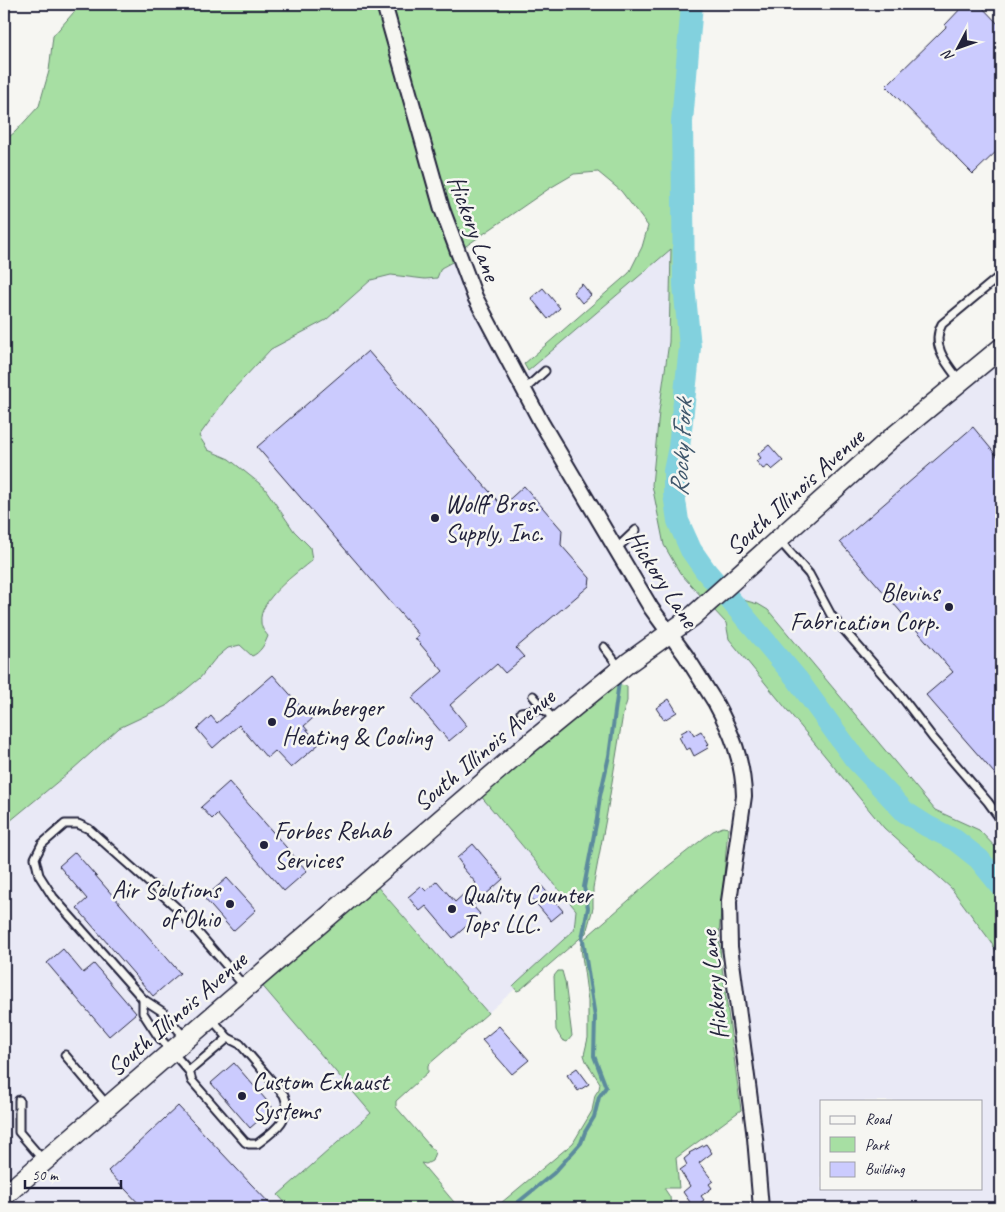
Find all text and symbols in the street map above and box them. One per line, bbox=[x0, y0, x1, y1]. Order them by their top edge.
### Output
north arrow bbox=[932, 22, 982, 72]
text: N bbox=[938, 46, 958, 65]
street label: Hickory Lane bbox=[440, 171, 508, 287]
water label: Rocky Fork bbox=[662, 395, 700, 497]
street label: South Illinois Avenue bbox=[719, 420, 872, 563]
place label: Wolff Bros. Supply, Inc. bbox=[445, 488, 543, 549]
marker: Wolff Bros. Supply, Inc. bbox=[429, 512, 441, 524]
street label: Hickory Lane bbox=[619, 524, 706, 635]
place label: Blevins Fabrication Corp. bbox=[790, 577, 941, 638]
marker: Blevins Fabrication Corp. bbox=[943, 601, 955, 613]
street label: South Illinois Avenue bbox=[406, 680, 563, 819]
place label: Baumberger Heating & Cooling bbox=[282, 692, 434, 753]
marker: Baumberger Heating & Cooling bbox=[266, 716, 278, 728]
place label: Forbes Rehab Services bbox=[274, 815, 393, 876]
marker: Forbes Rehab Services bbox=[258, 839, 270, 851]
place label: Air Solutions of Ohio bbox=[112, 874, 222, 935]
place label: Quality Counter Tops LLC. bbox=[462, 879, 594, 940]
marker: Air Solutions of Ohio bbox=[224, 898, 236, 910]
marker: Quality Counter Tops LLC. bbox=[446, 903, 458, 915]
street label: Hickory Lane bbox=[692, 927, 736, 1041]
street label: South Illinois Avenue bbox=[100, 943, 255, 1084]
place label: Custom Exhaust Systems bbox=[252, 1066, 391, 1127]
marker: Custom Exhaust Systems bbox=[236, 1090, 248, 1102]
legend bbox=[820, 1100, 982, 1190]
text: Road bbox=[865, 1110, 892, 1129]
text: Park bbox=[865, 1136, 890, 1155]
scale bar bbox=[25, 1157, 121, 1189]
text: Building bbox=[865, 1160, 905, 1179]
text: 50 m bbox=[32, 1166, 59, 1185]

